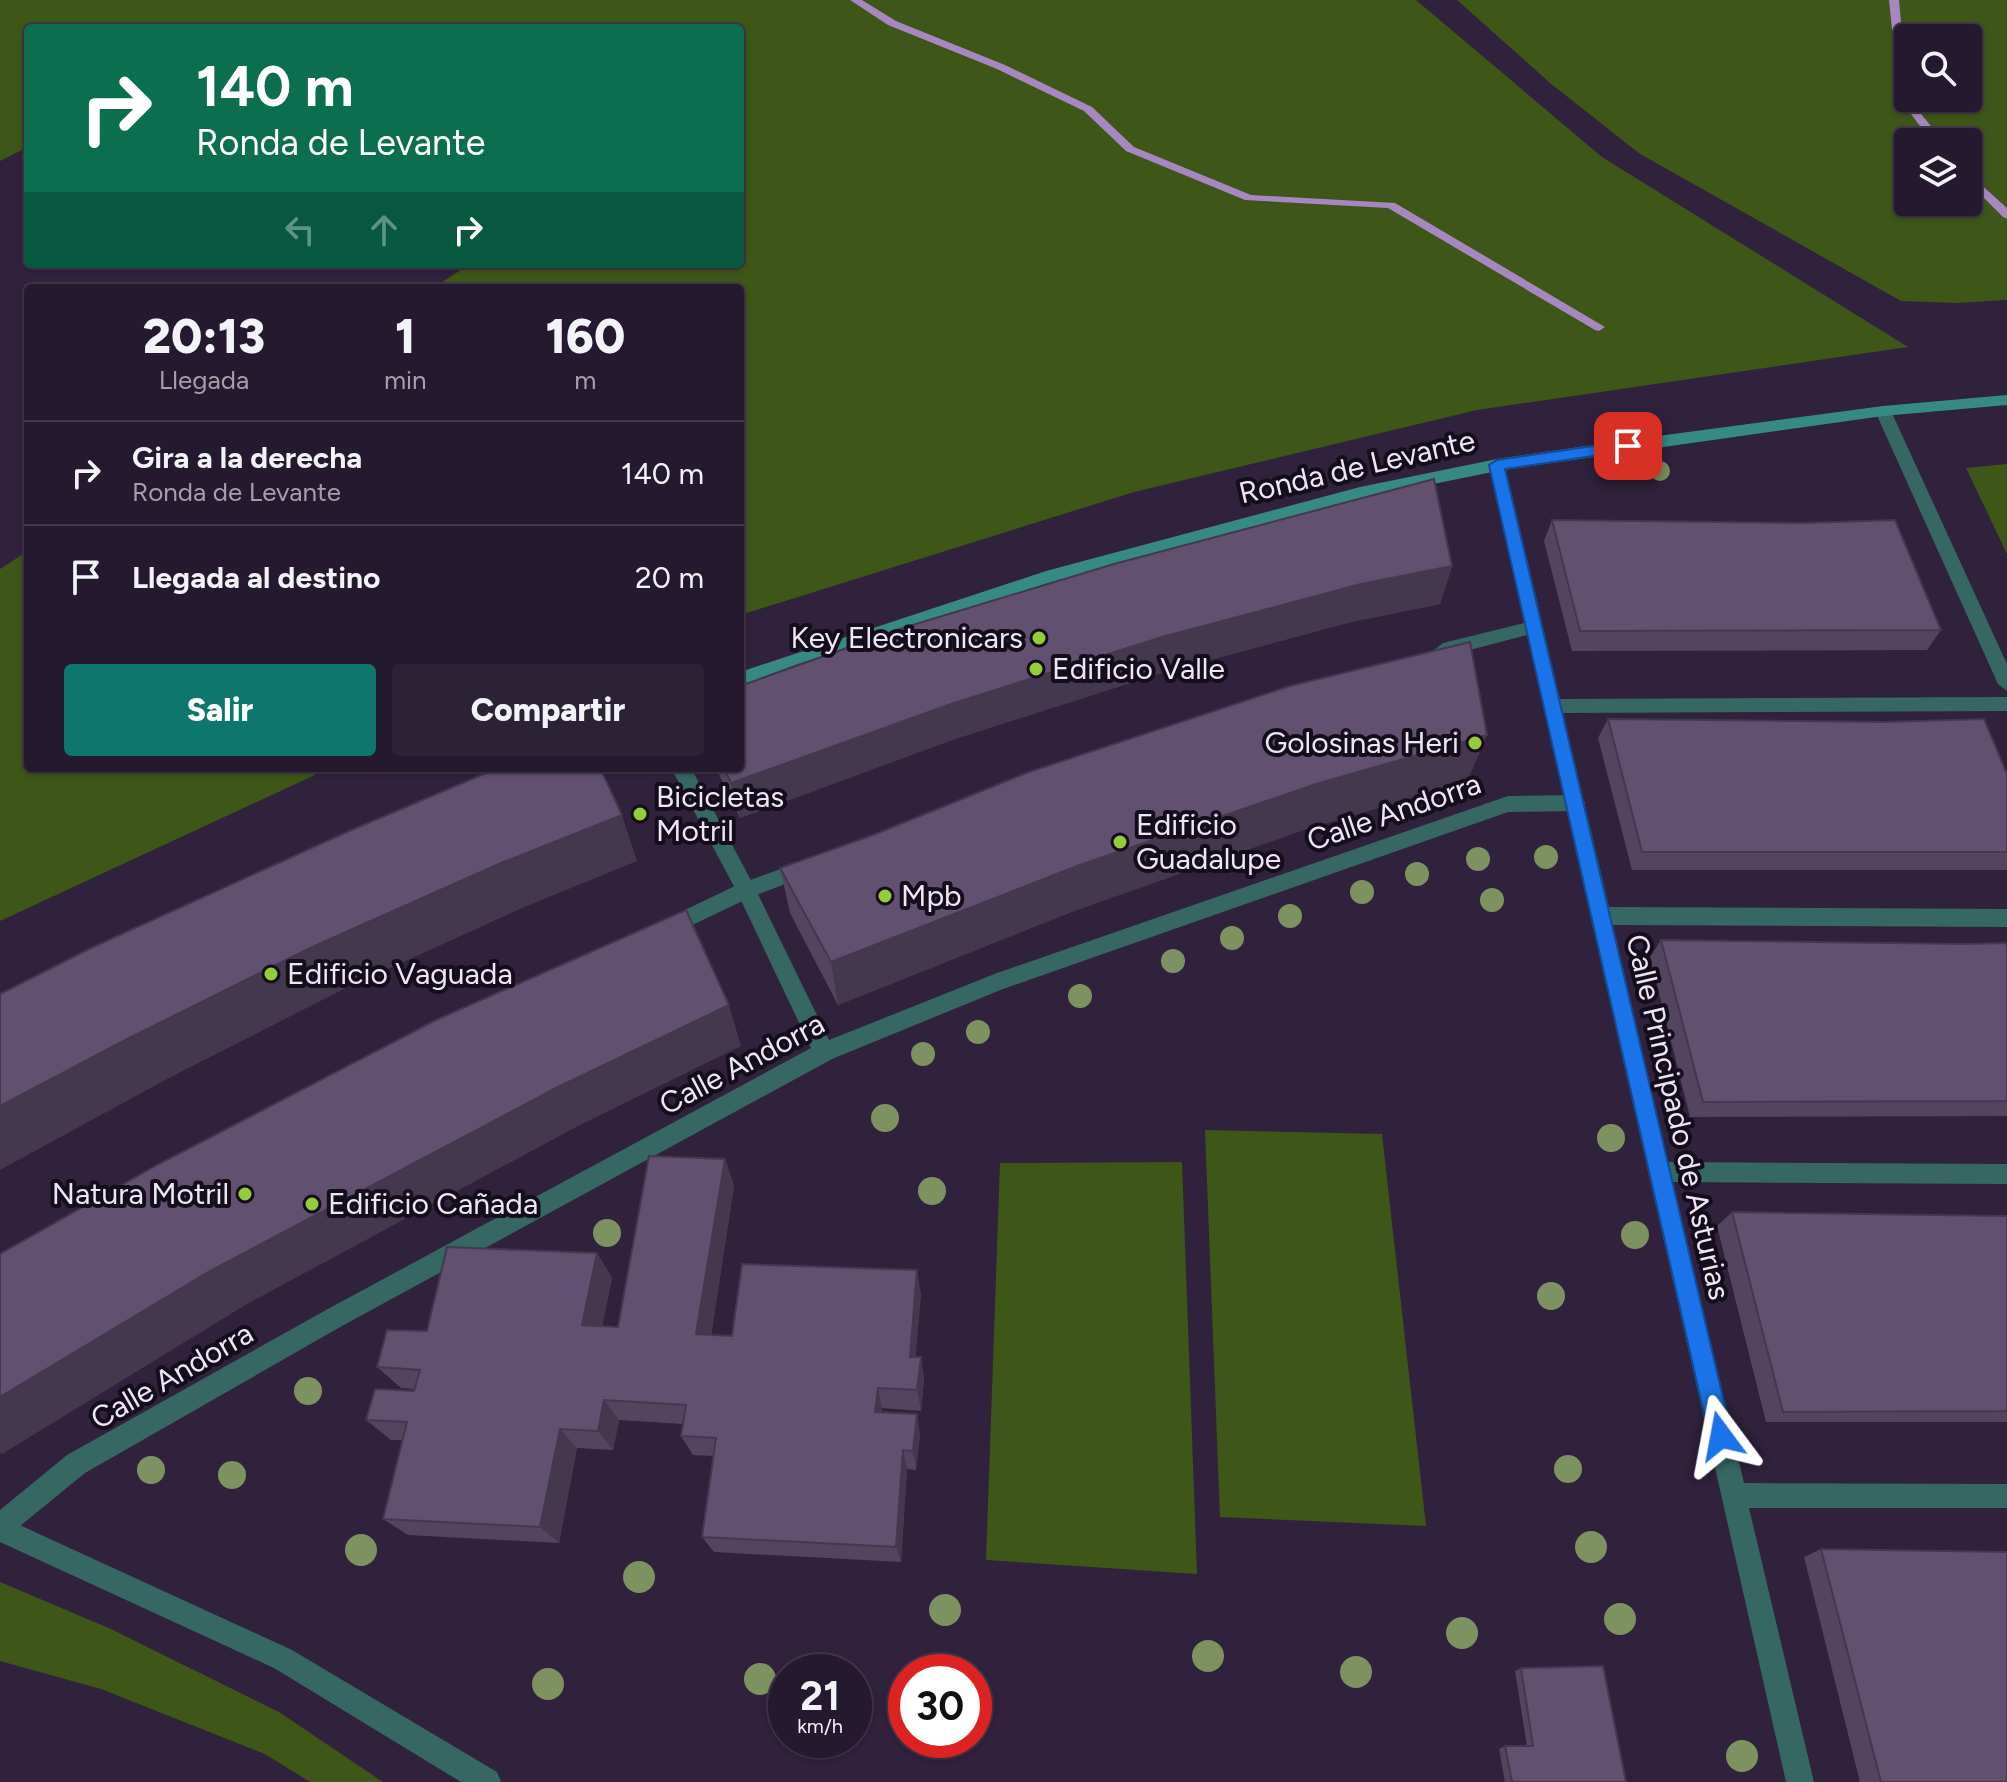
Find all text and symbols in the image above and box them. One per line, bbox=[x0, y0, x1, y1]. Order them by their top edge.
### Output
map controls bbox=[1894, 24, 1982, 216]
button: search bbox=[1894, 24, 1982, 112]
text: 140 m bbox=[196, 53, 354, 120]
icon: right bbox=[64, 56, 168, 160]
text: Ronda de Levante bbox=[196, 121, 485, 164]
button: layers bbox=[1894, 128, 1982, 216]
icon: left bbox=[278, 208, 322, 252]
icon: ahead bbox=[362, 208, 406, 252]
icon: right bbox=[446, 208, 490, 252]
text: 20:13 bbox=[143, 307, 265, 365]
text: 1 bbox=[395, 307, 416, 365]
text: 160 bbox=[545, 307, 625, 365]
text: Llegada bbox=[159, 364, 249, 396]
text: min bbox=[384, 364, 427, 396]
text: m bbox=[574, 364, 596, 396]
pin bbox=[1594, 412, 1662, 480]
street label: Ronda de Levante bbox=[1235, 421, 1479, 512]
icon: arrive bbox=[1606, 424, 1650, 468]
text: Gira a la derecha bbox=[132, 439, 362, 476]
icon: right bbox=[64, 451, 108, 495]
text: 140 m bbox=[621, 455, 704, 492]
text: Ronda de Levante bbox=[132, 476, 341, 508]
icon: arrive bbox=[64, 555, 108, 599]
text: Llegada al destino bbox=[132, 559, 380, 596]
text: 20 m bbox=[635, 559, 704, 596]
place label: Key Electronicars bbox=[791, 619, 1023, 656]
marker: Key Electronicars bbox=[1030, 629, 1048, 647]
place label: Edificio Valle bbox=[1052, 650, 1225, 687]
marker: Edificio Valle bbox=[1027, 660, 1045, 678]
button: Salir bbox=[64, 664, 376, 756]
button: Compartir bbox=[392, 664, 704, 756]
place label: Golosinas Heri bbox=[1264, 724, 1459, 761]
marker: Golosinas Heri bbox=[1466, 734, 1484, 752]
street label: Calle Andorra bbox=[1302, 764, 1486, 859]
place label: Bicicletas Motril bbox=[656, 778, 784, 849]
marker: Bicicletas Motril bbox=[631, 805, 649, 823]
place label: Edificio Guadalupe bbox=[1136, 806, 1281, 877]
marker: Edificio Guadalupe bbox=[1111, 833, 1129, 851]
place label: Mpb bbox=[901, 877, 962, 914]
marker: Mpb bbox=[876, 887, 894, 905]
street label: Calle Principado de Asturias bbox=[1618, 931, 1739, 1303]
place label: Edificio Vaguada bbox=[287, 955, 513, 992]
marker: Edificio Vaguada bbox=[262, 965, 280, 983]
street label: Calle Andorra bbox=[653, 1005, 831, 1123]
place label: Natura Motril bbox=[52, 1175, 229, 1212]
marker: Natura Motril bbox=[236, 1185, 254, 1203]
place label: Edificio Cañada bbox=[328, 1185, 538, 1222]
marker: Edificio Cañada bbox=[303, 1195, 321, 1213]
street label: Calle Andorra bbox=[84, 1314, 260, 1437]
position arrow bbox=[1679, 1394, 1763, 1478]
speed limit sign: 30 bbox=[888, 1654, 992, 1758]
text: 21 bbox=[800, 1672, 840, 1720]
text: km/h bbox=[797, 1714, 843, 1738]

